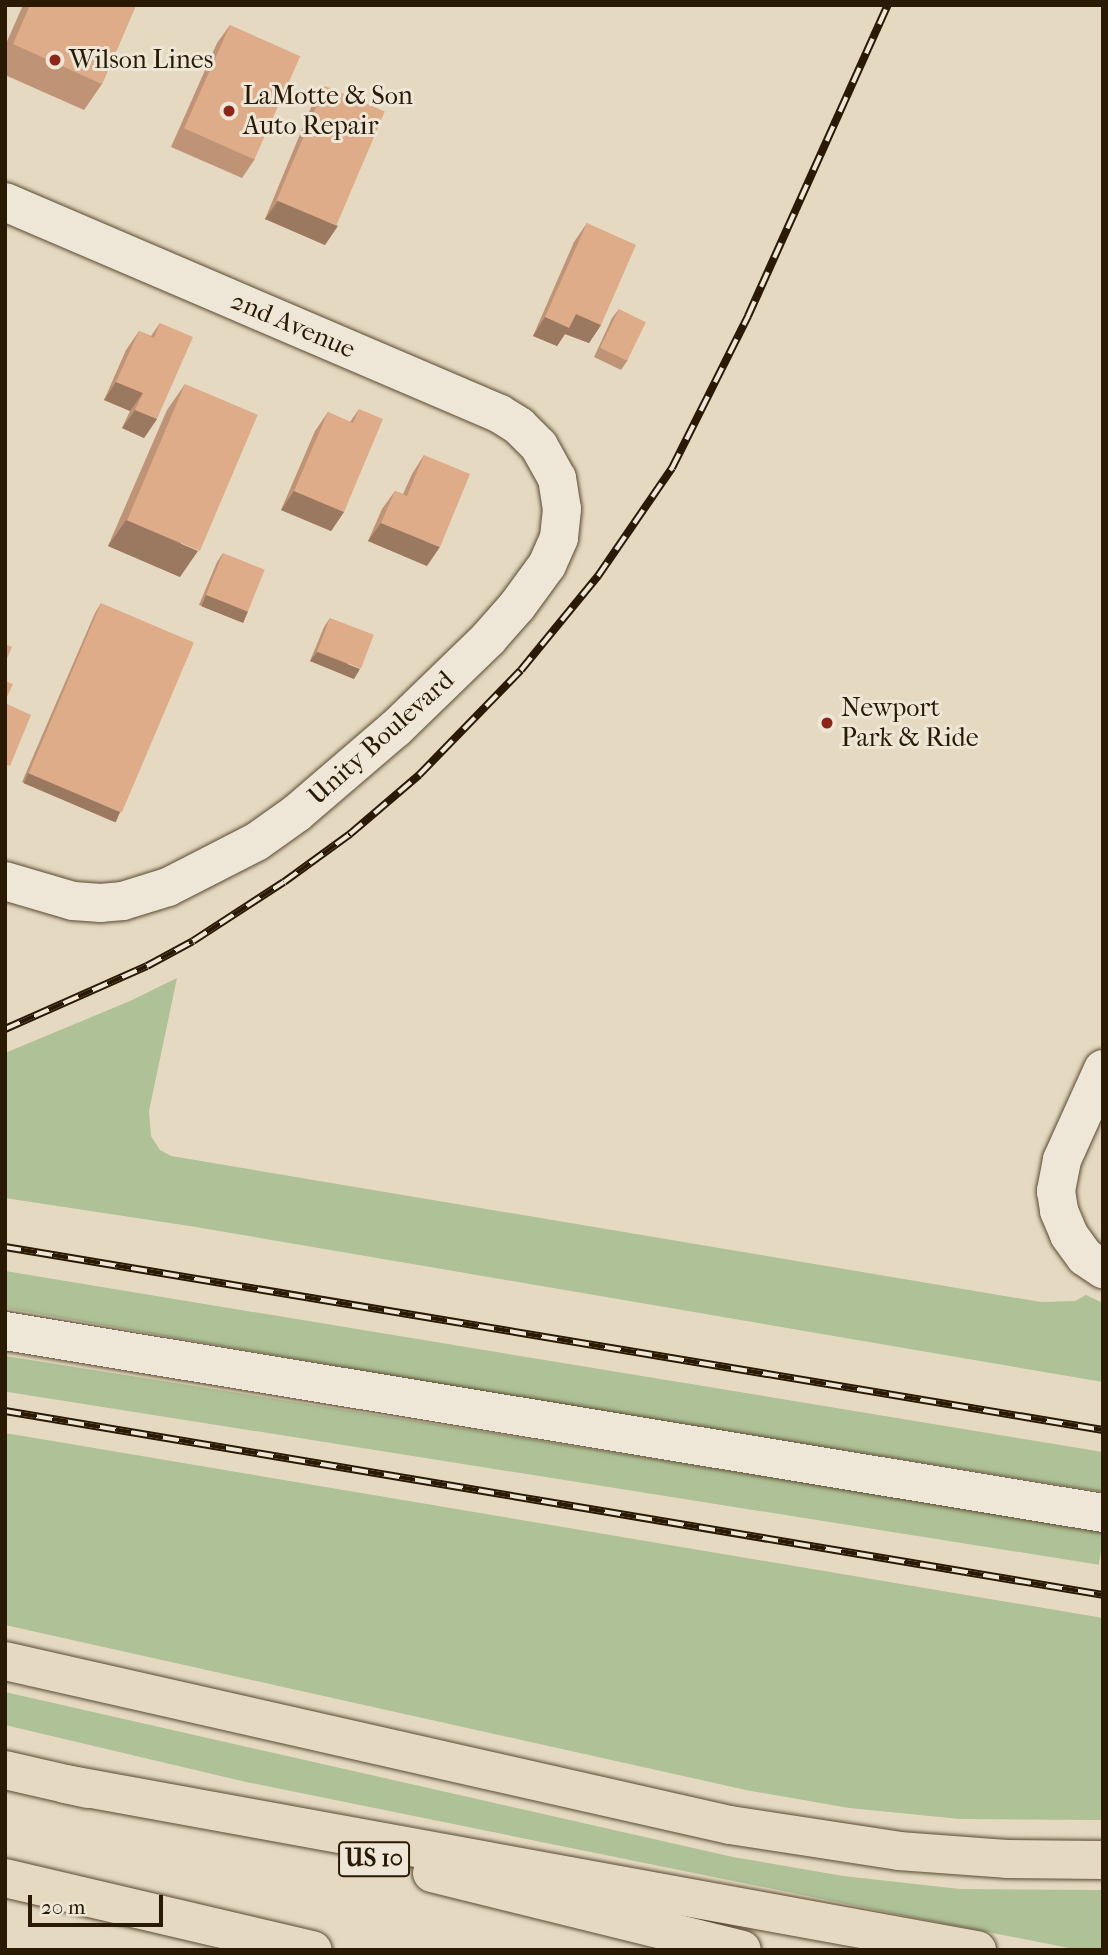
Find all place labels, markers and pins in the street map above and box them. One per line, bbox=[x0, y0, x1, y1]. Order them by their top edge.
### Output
place label: Wilson Lines bbox=[69, 44, 213, 76]
marker: Wilson Lines bbox=[47, 52, 63, 68]
place label: LaMotte & Son Auto Repair bbox=[243, 80, 413, 142]
marker: LaMotte & Son Auto Repair bbox=[221, 103, 237, 119]
place label: Newport Park & Ride bbox=[841, 692, 979, 754]
marker: Newport Park & Ride bbox=[819, 715, 835, 731]

